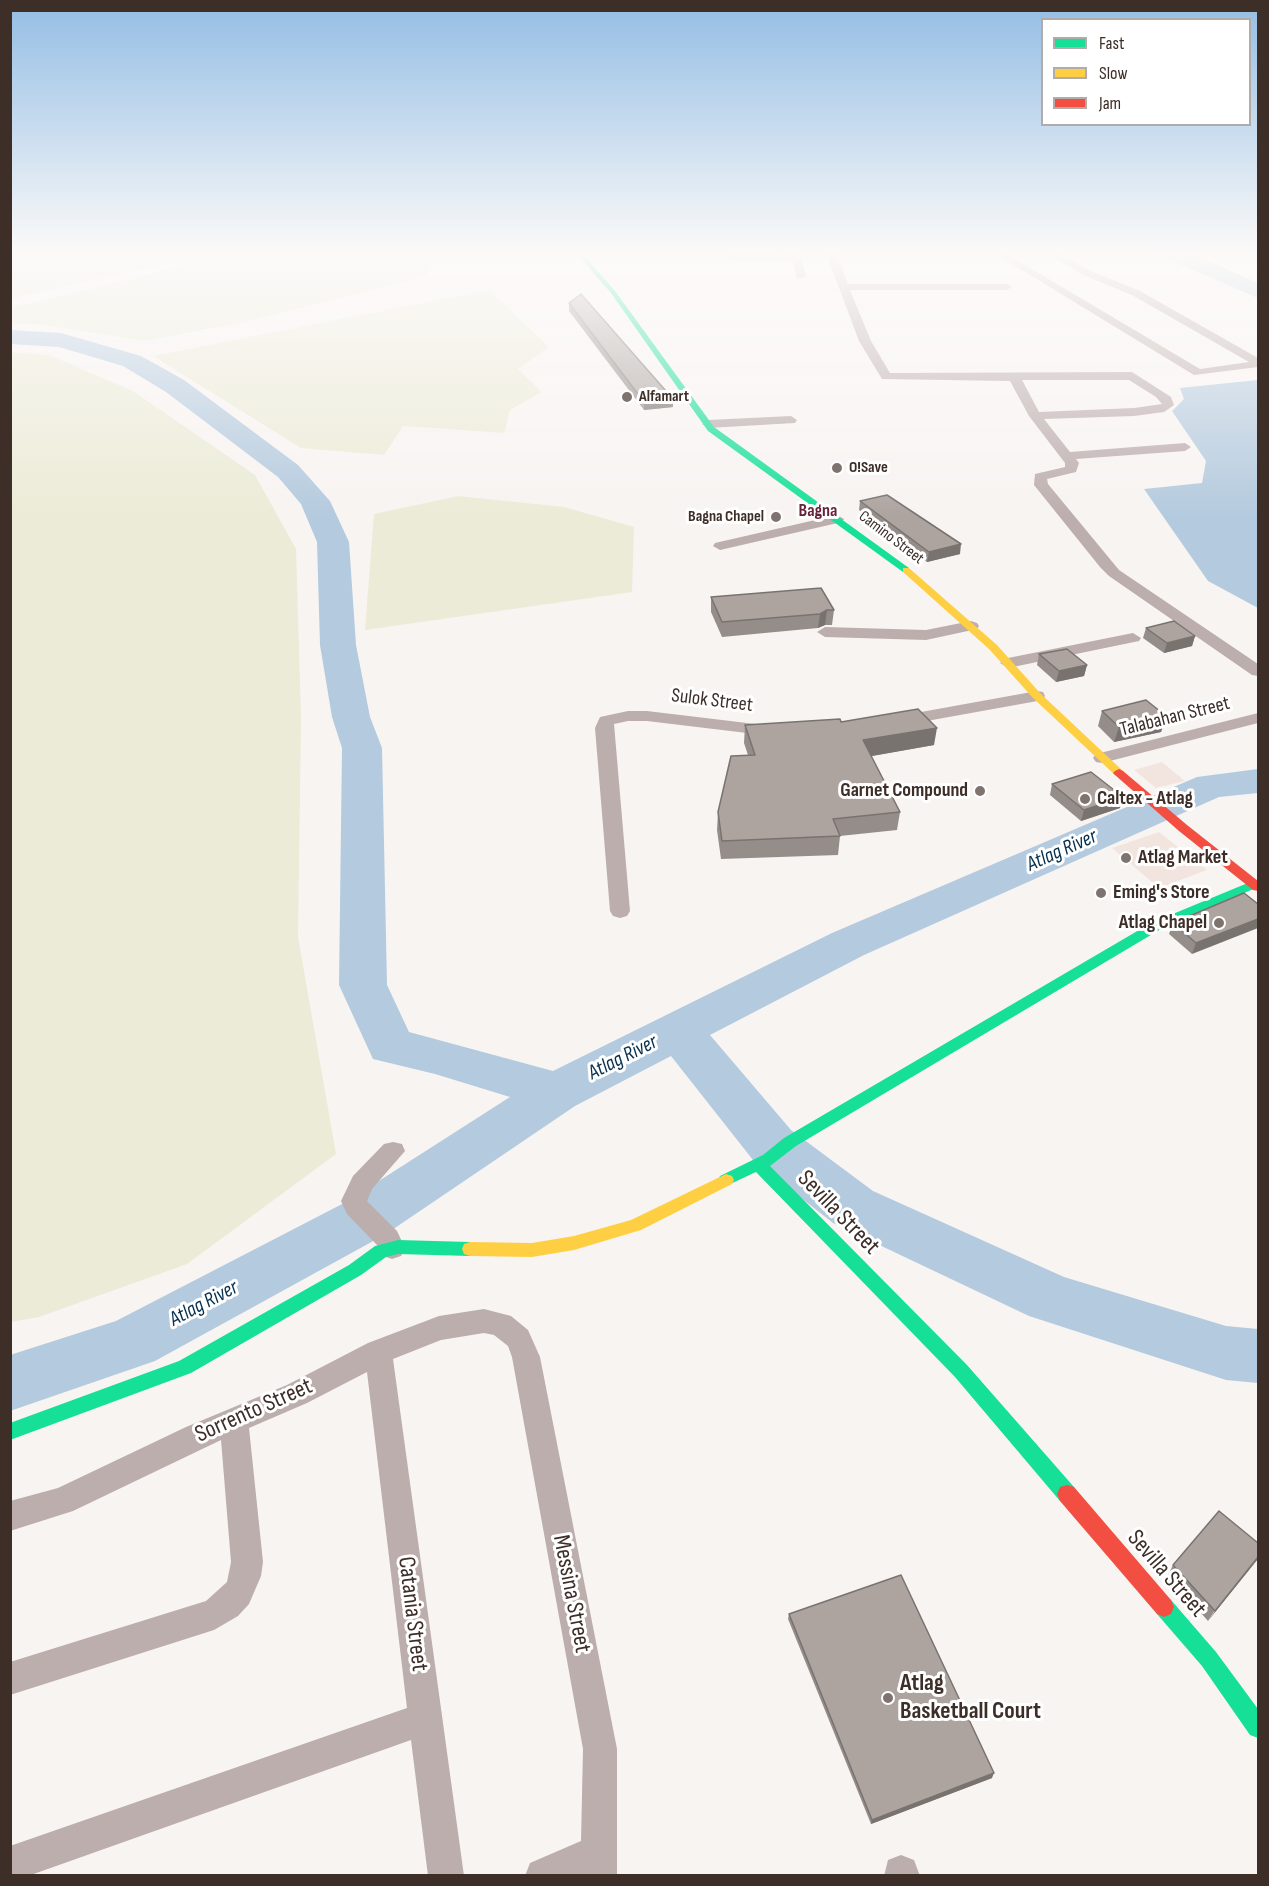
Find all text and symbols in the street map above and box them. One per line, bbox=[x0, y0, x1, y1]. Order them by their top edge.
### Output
legend bbox=[1041, 18, 1251, 126]
text: Fast bbox=[1099, 33, 1124, 54]
text: Slow bbox=[1099, 63, 1128, 84]
text: Jam bbox=[1099, 93, 1121, 114]
place label: Alfamart bbox=[639, 387, 689, 407]
marker: Alfamart bbox=[620, 390, 634, 404]
place label: O!Save bbox=[849, 458, 888, 478]
marker: O!Save bbox=[830, 461, 844, 475]
district label: Bagna bbox=[799, 500, 837, 522]
place label: Bagna Chapel bbox=[688, 507, 764, 527]
street label: Camino Street bbox=[855, 507, 927, 569]
marker: Bagna Chapel bbox=[769, 510, 783, 524]
street label: Sulok Street bbox=[670, 684, 754, 718]
street label: Talabahan Street bbox=[1118, 692, 1232, 742]
place label: Garnet Compound bbox=[840, 779, 968, 803]
marker: Garnet Compound bbox=[973, 784, 987, 798]
place label: Caltex - Atlag bbox=[1097, 787, 1193, 811]
marker: Caltex - Atlag bbox=[1078, 792, 1092, 806]
water label: Atlag River bbox=[1023, 824, 1101, 878]
place label: Atlag Market bbox=[1138, 846, 1228, 870]
marker: Atlag Market bbox=[1119, 851, 1133, 865]
place label: Eming's Store bbox=[1113, 881, 1209, 905]
marker: Eming's Store bbox=[1094, 886, 1108, 900]
place label: Atlag Chapel bbox=[1119, 911, 1207, 935]
marker: Atlag Chapel bbox=[1212, 916, 1226, 930]
water label: Atlag River bbox=[584, 1030, 662, 1086]
street label: Sevilla Street bbox=[791, 1165, 885, 1261]
water label: Atlag River bbox=[165, 1275, 243, 1333]
street label: Sorrento Street bbox=[191, 1372, 317, 1450]
street label: Sevilla Street bbox=[1120, 1525, 1212, 1623]
street label: Messina Street bbox=[545, 1533, 597, 1655]
street label: Catania Street bbox=[391, 1555, 433, 1673]
place label: Atlag Basketball Court bbox=[900, 1670, 1041, 1726]
marker: Atlag Basketball Court bbox=[881, 1691, 895, 1705]

